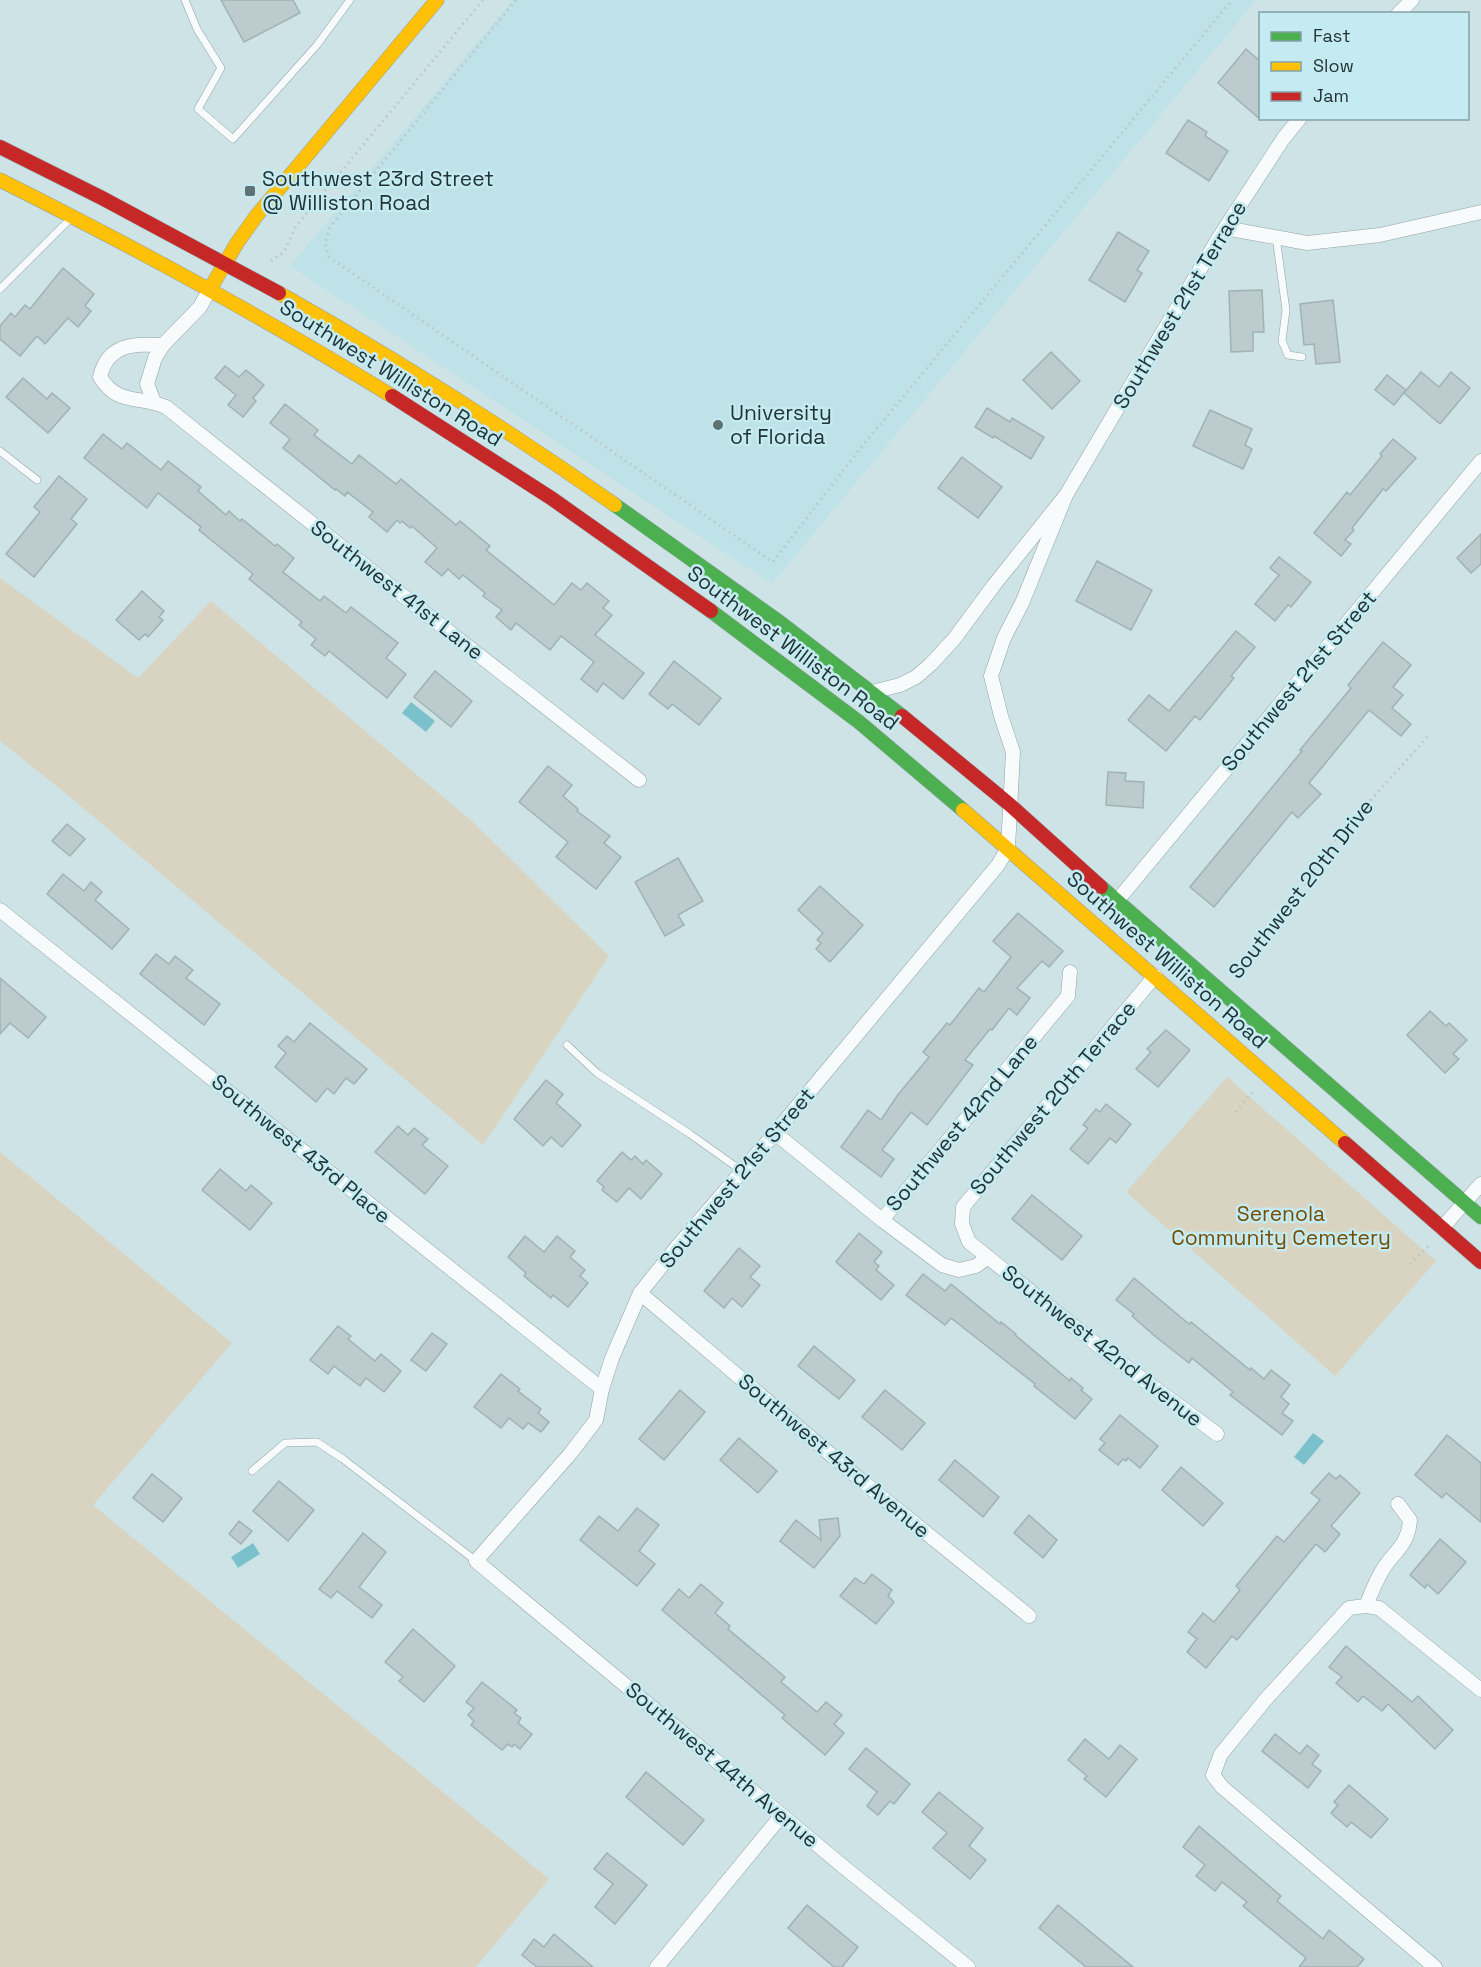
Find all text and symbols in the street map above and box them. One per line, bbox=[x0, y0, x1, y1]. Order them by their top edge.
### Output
legend bbox=[1259, 12, 1469, 120]
text: Fast bbox=[1313, 24, 1350, 47]
text: Slow bbox=[1313, 54, 1354, 77]
text: Jam bbox=[1313, 84, 1349, 107]
place label: Southwest 23rd Street @ Williston Road bbox=[262, 165, 494, 216]
marker: Southwest 23rd Street @ Williston Road bbox=[243, 184, 257, 198]
street label: Southwest 21st Terrace bbox=[1107, 196, 1252, 414]
street label: Southwest Williston Road bbox=[275, 293, 508, 452]
place label: University of Florida bbox=[730, 399, 832, 450]
marker: University of Florida bbox=[711, 418, 725, 432]
street label: Southwest 41st Lane bbox=[305, 514, 489, 666]
street label: Southwest Williston Road bbox=[682, 559, 904, 736]
street label: Southwest 21st Street bbox=[1215, 585, 1382, 777]
street label: Southwest 20th Drive bbox=[1222, 794, 1379, 984]
street label: Southwest Williston Road bbox=[1061, 865, 1273, 1054]
street label: Southwest 20th Terrace bbox=[964, 995, 1142, 1200]
street label: Southwest 42nd Lane bbox=[880, 1029, 1043, 1217]
street label: Southwest 43rd Place bbox=[206, 1068, 396, 1229]
street label: Southwest 21st Street bbox=[653, 1082, 820, 1274]
park label: Serenola Community Cemetery bbox=[1171, 1200, 1391, 1251]
street label: Southwest 42nd Avenue bbox=[996, 1259, 1208, 1432]
street label: Southwest 43rd Avenue bbox=[733, 1367, 936, 1544]
street label: Southwest 44th Avenue bbox=[620, 1676, 825, 1853]

